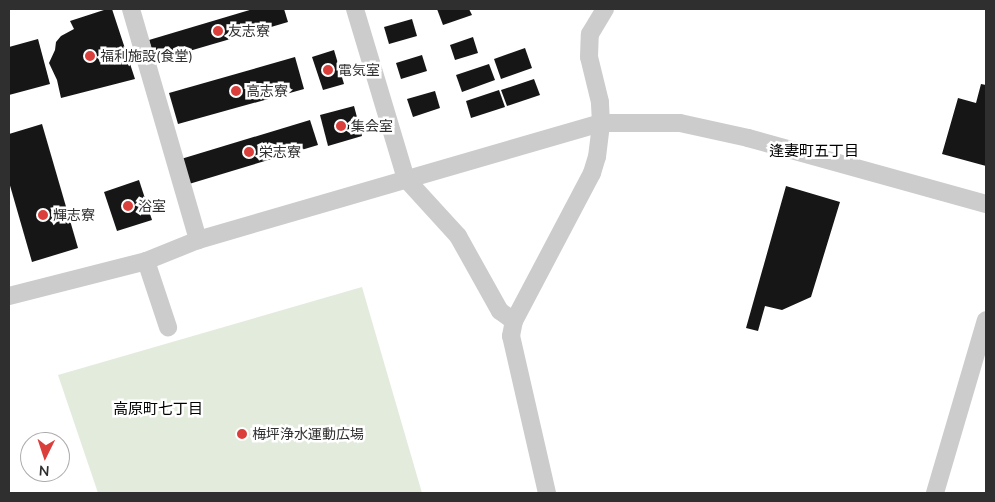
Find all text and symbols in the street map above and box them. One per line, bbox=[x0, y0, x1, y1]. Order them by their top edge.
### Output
place label: 友志寮 bbox=[228, 23, 270, 39]
marker: 友志寮 bbox=[212, 25, 224, 37]
place label: 福利施設(食堂) bbox=[100, 48, 193, 64]
marker: 福利施設(食堂) bbox=[84, 50, 96, 62]
place label: 電気室 bbox=[338, 62, 380, 78]
marker: 電気室 bbox=[322, 64, 334, 76]
place label: 高志寮 bbox=[246, 83, 288, 99]
marker: 高志寮 bbox=[230, 85, 242, 97]
place label: 集会室 bbox=[351, 118, 393, 134]
marker: 集会室 bbox=[335, 120, 347, 132]
district label: 逢妻町五丁目 bbox=[769, 142, 859, 160]
place label: 栄志寮 bbox=[259, 144, 301, 160]
marker: 栄志寮 bbox=[243, 146, 255, 158]
place label: 浴室 bbox=[138, 198, 166, 214]
marker: 浴室 bbox=[122, 200, 134, 212]
place label: 輝志寮 bbox=[53, 207, 95, 223]
marker: 輝志寮 bbox=[37, 209, 49, 221]
district label: 高原町七丁目 bbox=[113, 400, 203, 418]
place label: 梅坪浄水運動広場 bbox=[252, 426, 364, 442]
marker: 梅坪浄水運動広場 bbox=[236, 428, 248, 440]
north arrow bbox=[20, 432, 70, 482]
text: N bbox=[38, 462, 50, 480]

